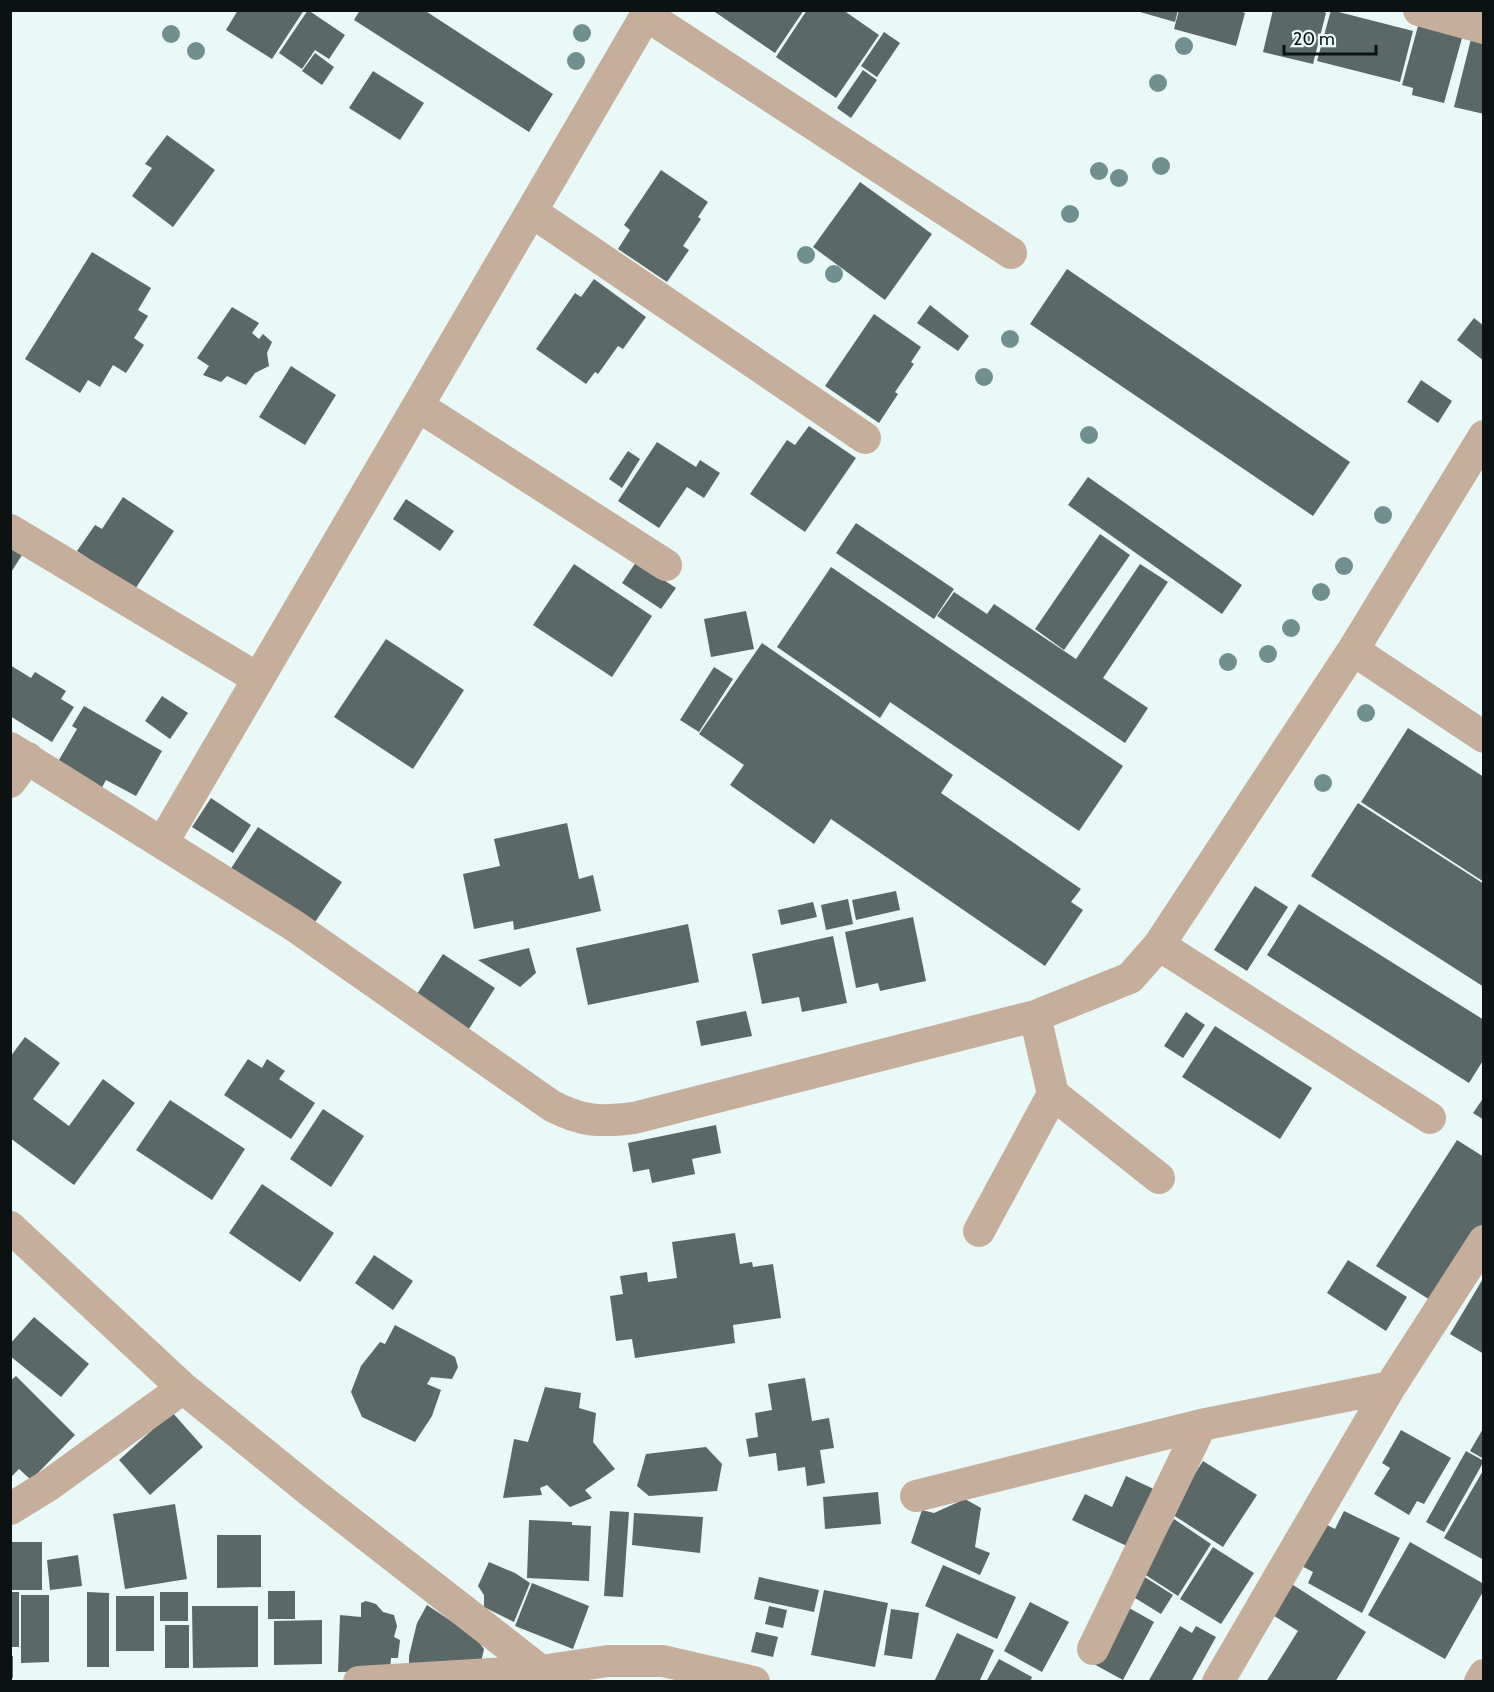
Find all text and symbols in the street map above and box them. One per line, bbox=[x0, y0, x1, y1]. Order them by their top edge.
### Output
scale bar bbox=[1284, 18, 1376, 56]
text: 20 m bbox=[1293, 28, 1335, 50]

